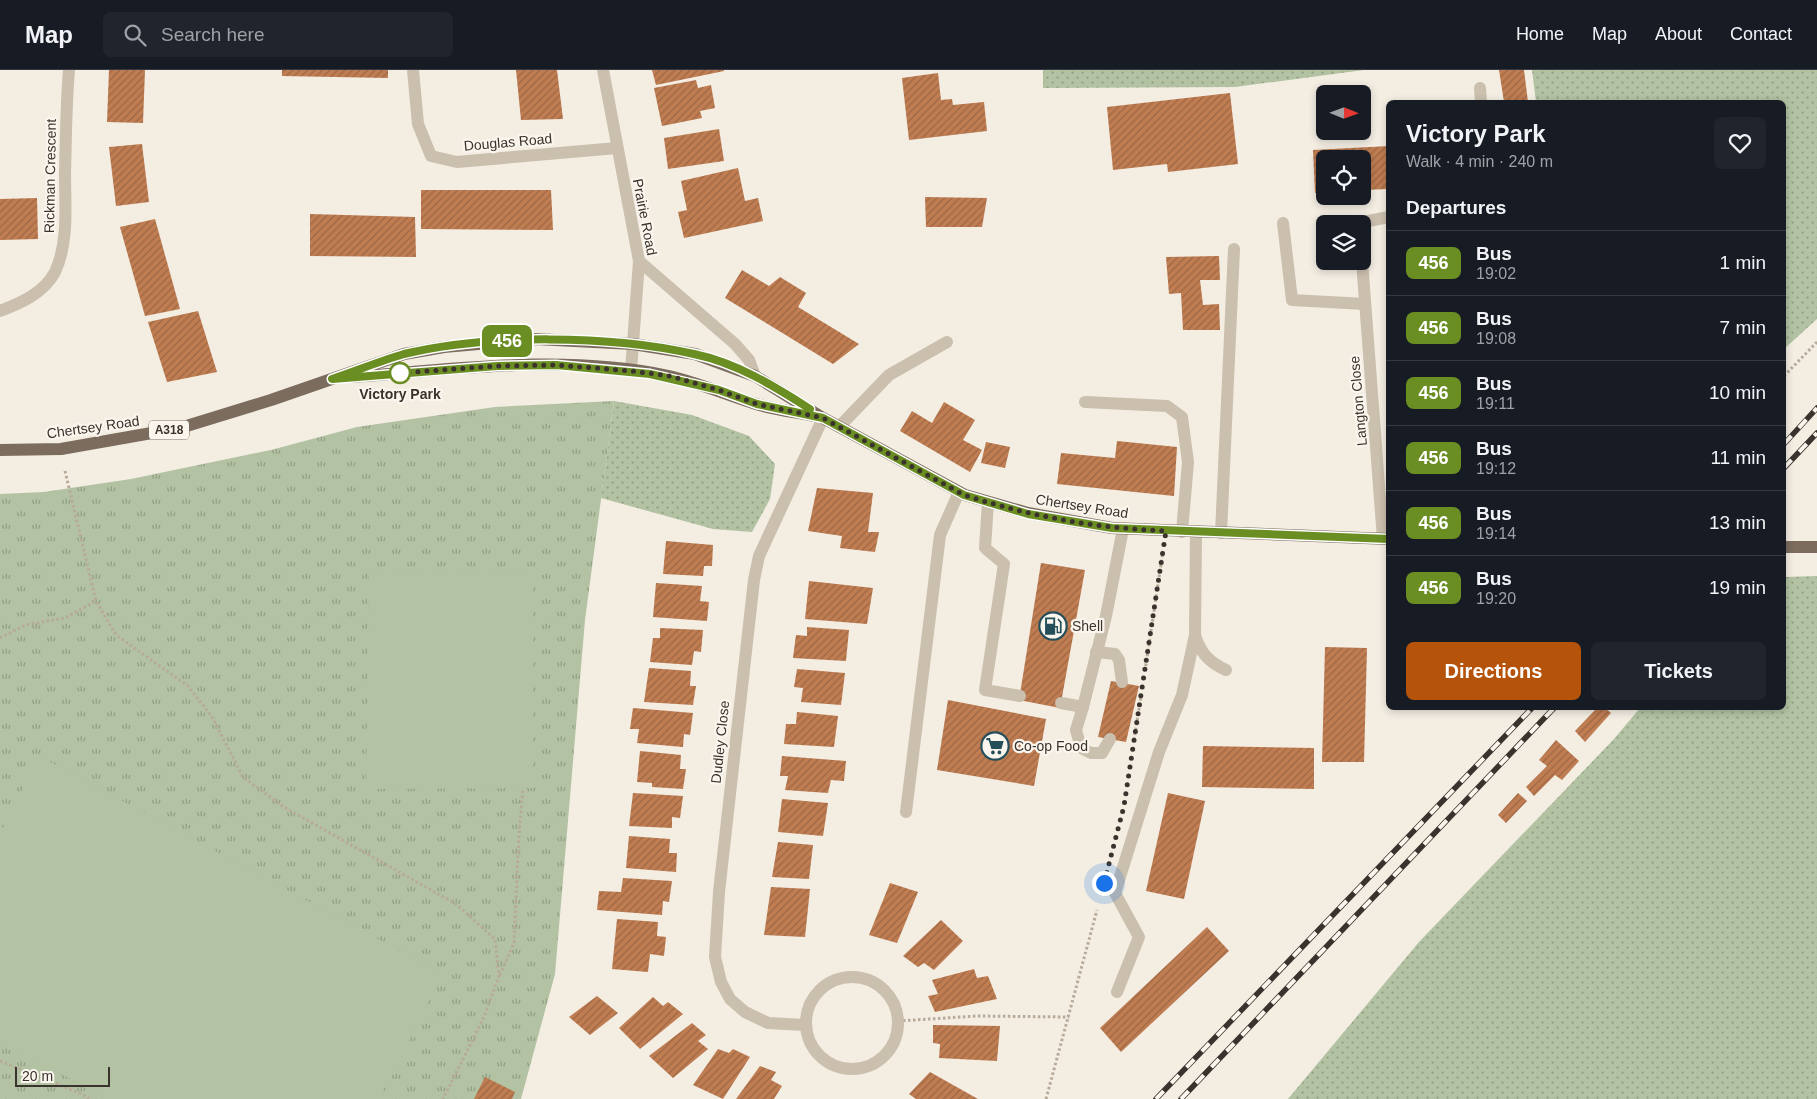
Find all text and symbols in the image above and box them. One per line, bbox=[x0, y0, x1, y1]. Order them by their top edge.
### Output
search box bbox=[103, 12, 453, 57]
text: Map bbox=[25, 21, 73, 48]
icon: search bbox=[121, 21, 149, 49]
text: Search here bbox=[161, 24, 265, 45]
text: Home bbox=[1516, 24, 1564, 44]
text: Map bbox=[1592, 24, 1627, 44]
text: About bbox=[1655, 24, 1702, 44]
text: Contact bbox=[1730, 24, 1792, 44]
north arrow bbox=[1316, 85, 1371, 140]
map controls bbox=[1316, 85, 1371, 270]
button: heart bbox=[1714, 117, 1766, 169]
street label: Rickman Crescent bbox=[41, 119, 59, 233]
text: Victory Park bbox=[1406, 120, 1546, 147]
street label: Douglas Road bbox=[463, 130, 553, 154]
button: locate bbox=[1316, 150, 1371, 205]
text: Walk · 4 min · 240 m bbox=[1406, 153, 1553, 170]
street label: Prairie Road bbox=[630, 177, 660, 257]
text: Departures bbox=[1406, 197, 1506, 218]
button: layers bbox=[1316, 215, 1371, 270]
text: Bus bbox=[1476, 243, 1512, 264]
text: 1 min bbox=[1720, 252, 1766, 273]
text: 456 bbox=[1418, 253, 1449, 273]
text: 19:02 bbox=[1476, 265, 1516, 282]
text: Bus bbox=[1476, 308, 1512, 329]
text: 7 min bbox=[1720, 317, 1766, 338]
text: 456 bbox=[1418, 318, 1449, 338]
line badge: 456 bbox=[478, 325, 536, 357]
text: 19:08 bbox=[1476, 330, 1516, 347]
text: 456 bbox=[492, 331, 522, 351]
street label: Langton Close bbox=[1346, 355, 1370, 447]
marker: Victory Park bbox=[389, 362, 411, 384]
text: Bus bbox=[1476, 373, 1512, 394]
text: 10 min bbox=[1709, 382, 1766, 403]
text: 456 bbox=[1418, 383, 1449, 403]
place label: Victory Park bbox=[359, 386, 441, 402]
text: 19:11 bbox=[1476, 395, 1515, 412]
street label: Chertsey Road bbox=[46, 413, 140, 441]
road number: A318 bbox=[149, 420, 189, 440]
text: Bus bbox=[1476, 438, 1512, 459]
text: 11 min bbox=[1710, 447, 1766, 468]
text: 456 bbox=[1418, 448, 1449, 468]
text: 19:12 bbox=[1476, 460, 1516, 477]
street label: Chertsey Road bbox=[1035, 491, 1129, 521]
text: Bus bbox=[1476, 503, 1512, 524]
text: 13 min bbox=[1709, 512, 1766, 533]
text: 456 bbox=[1418, 513, 1449, 533]
text: 19:14 bbox=[1476, 525, 1516, 542]
text: Bus bbox=[1476, 568, 1512, 589]
text: 19 min bbox=[1709, 577, 1766, 598]
text: 456 bbox=[1418, 578, 1449, 598]
text: 19:20 bbox=[1476, 590, 1516, 607]
fuel station icon: Shell bbox=[1038, 611, 1068, 641]
place label: Shell bbox=[1072, 618, 1103, 634]
button: Directions bbox=[1406, 642, 1581, 700]
button: Tickets bbox=[1591, 642, 1766, 700]
street label: Dudley Close bbox=[708, 700, 732, 784]
supermarket icon: Co-op Food bbox=[980, 731, 1010, 761]
place label: Co-op Food bbox=[1014, 738, 1088, 754]
your location bbox=[1092, 871, 1117, 896]
scale bar bbox=[15, 1064, 110, 1087]
text: 20 m bbox=[22, 1068, 53, 1084]

